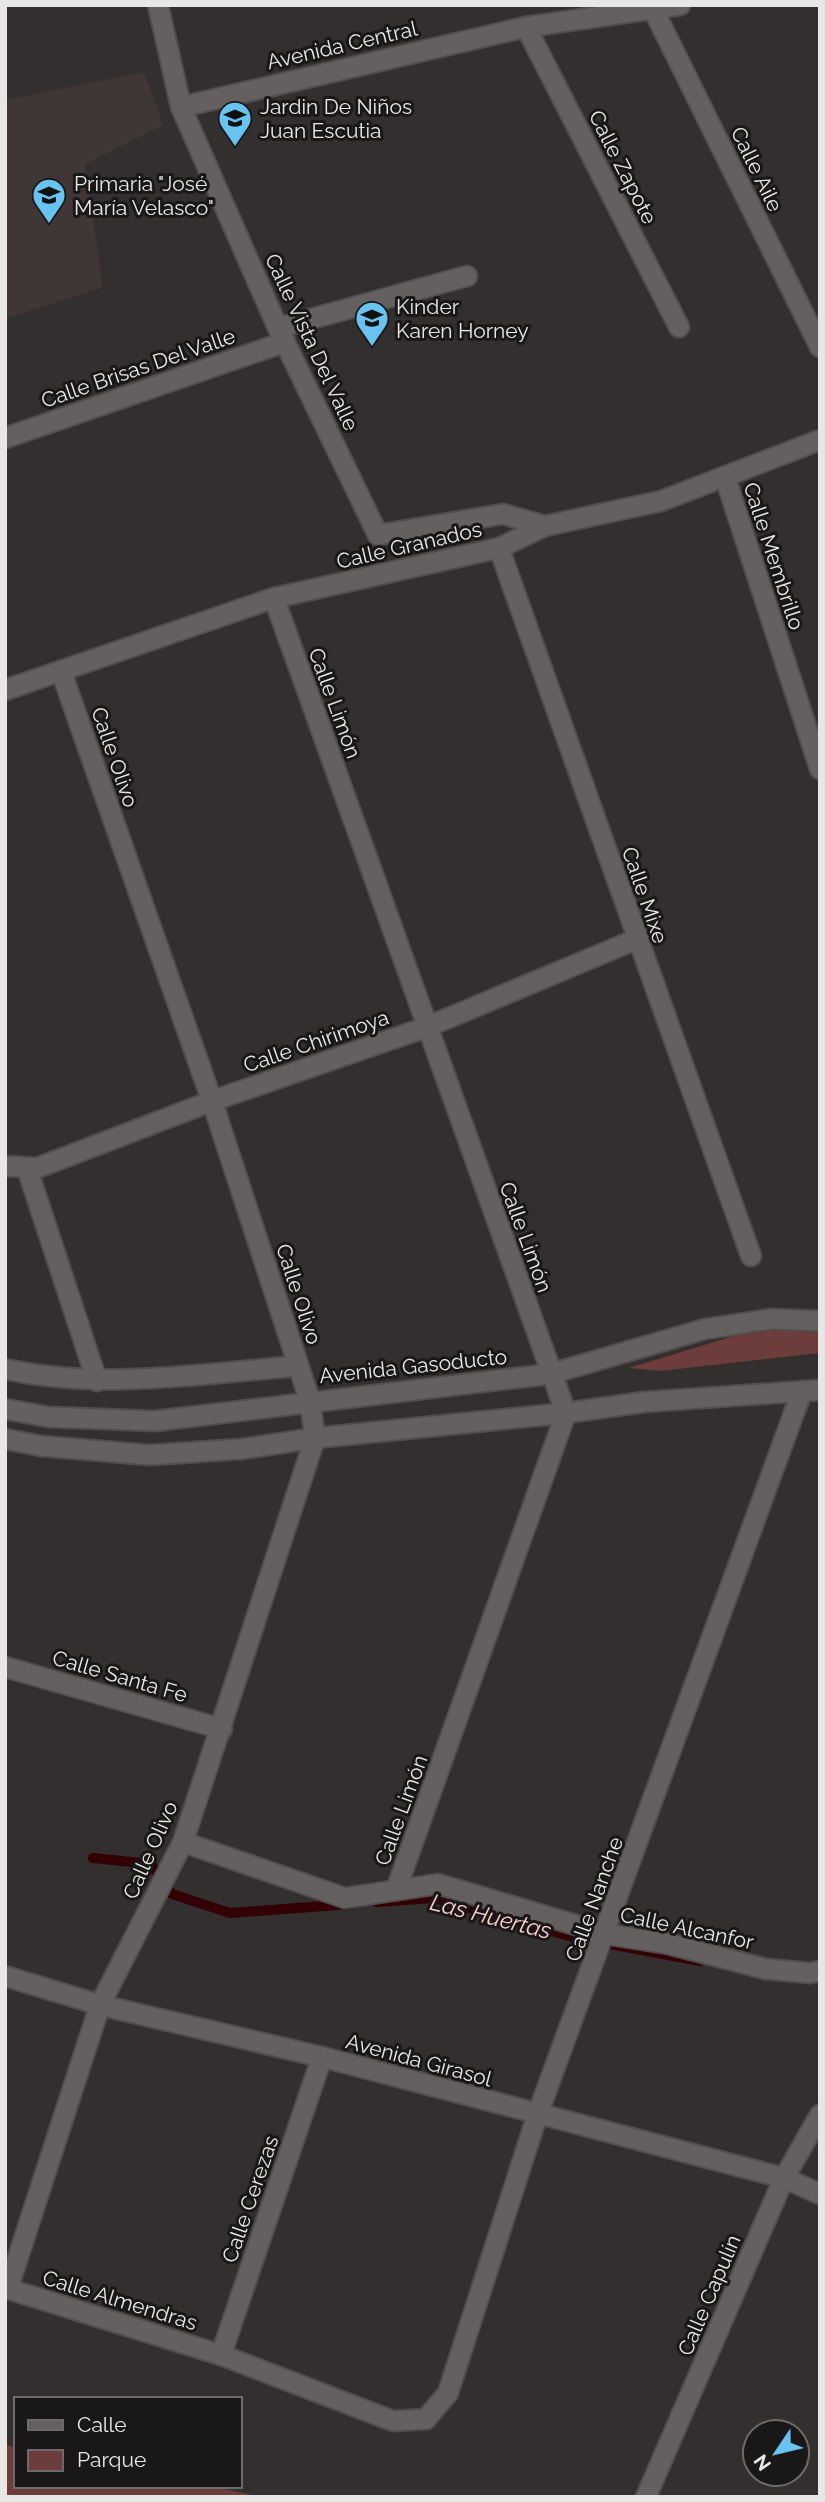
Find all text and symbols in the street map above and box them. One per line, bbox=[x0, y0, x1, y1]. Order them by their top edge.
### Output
street label: Avenida Central bbox=[264, 15, 420, 74]
place label: Jardin De Niños Juan Escutia bbox=[260, 94, 412, 143]
school or university icon: Jardin De Niños Juan Escutia bbox=[216, 99, 254, 148]
street label: Calle Zapote bbox=[584, 106, 662, 228]
street label: Calle Aile bbox=[726, 123, 788, 215]
place label: Primaria "José María Velasco" bbox=[74, 171, 214, 220]
school or university icon: Primaria "José María Velasco" bbox=[30, 176, 68, 225]
street label: Calle Vista Del Valle bbox=[260, 249, 364, 435]
place label: Kinder Karen Horney bbox=[396, 294, 529, 343]
school or university icon: Kinder Karen Horney bbox=[353, 299, 391, 348]
street label: Calle Brisas Del Valle bbox=[38, 323, 238, 413]
street label: Calle Membrillo bbox=[738, 479, 810, 633]
street label: Calle Granados bbox=[334, 516, 484, 574]
street label: Calle Limón bbox=[303, 644, 367, 762]
street label: Calle Olivo bbox=[86, 704, 144, 810]
street label: Calle Mixe bbox=[617, 843, 673, 947]
street label: Calle Chirimoya bbox=[240, 1004, 392, 1078]
street label: Calle Limón bbox=[494, 1178, 558, 1296]
street label: Calle Olivo bbox=[271, 1241, 327, 1347]
street label: Avenida Gasoducto bbox=[318, 1344, 508, 1388]
street label: Calle Santa Fe bbox=[50, 1645, 190, 1707]
street label: Calle Limón bbox=[369, 1751, 433, 1869]
street label: Calle Olivo bbox=[117, 1797, 183, 1903]
street label: Calle Nanche bbox=[560, 1833, 628, 1965]
water label: Las Huertas bbox=[428, 1888, 555, 1944]
street label: Calle Alcanfor bbox=[618, 1902, 757, 1954]
street label: Avenida Girasol bbox=[343, 2029, 495, 2092]
street label: Calle Cerezas bbox=[217, 2132, 283, 2266]
street label: Calle Capulín bbox=[672, 2231, 746, 2359]
street label: Calle Almendras bbox=[40, 2265, 200, 2335]
legend bbox=[14, 2397, 242, 2488]
text: Calle bbox=[77, 2412, 127, 2437]
north arrow bbox=[741, 2418, 811, 2488]
text: Parque bbox=[77, 2447, 146, 2472]
text: N bbox=[749, 2451, 775, 2475]

